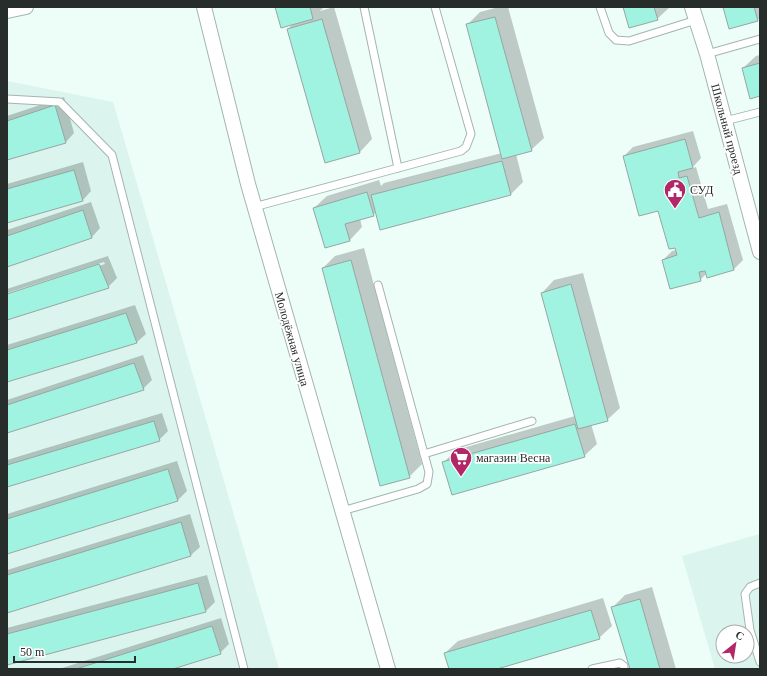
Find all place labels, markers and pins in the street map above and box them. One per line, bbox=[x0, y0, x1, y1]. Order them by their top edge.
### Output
public building icon: СУД bbox=[662, 177, 688, 210]
place label: СУД bbox=[690, 183, 713, 197]
supermarket icon: магазин Весна bbox=[448, 445, 474, 478]
place label: магазин Весна bbox=[476, 451, 551, 465]

